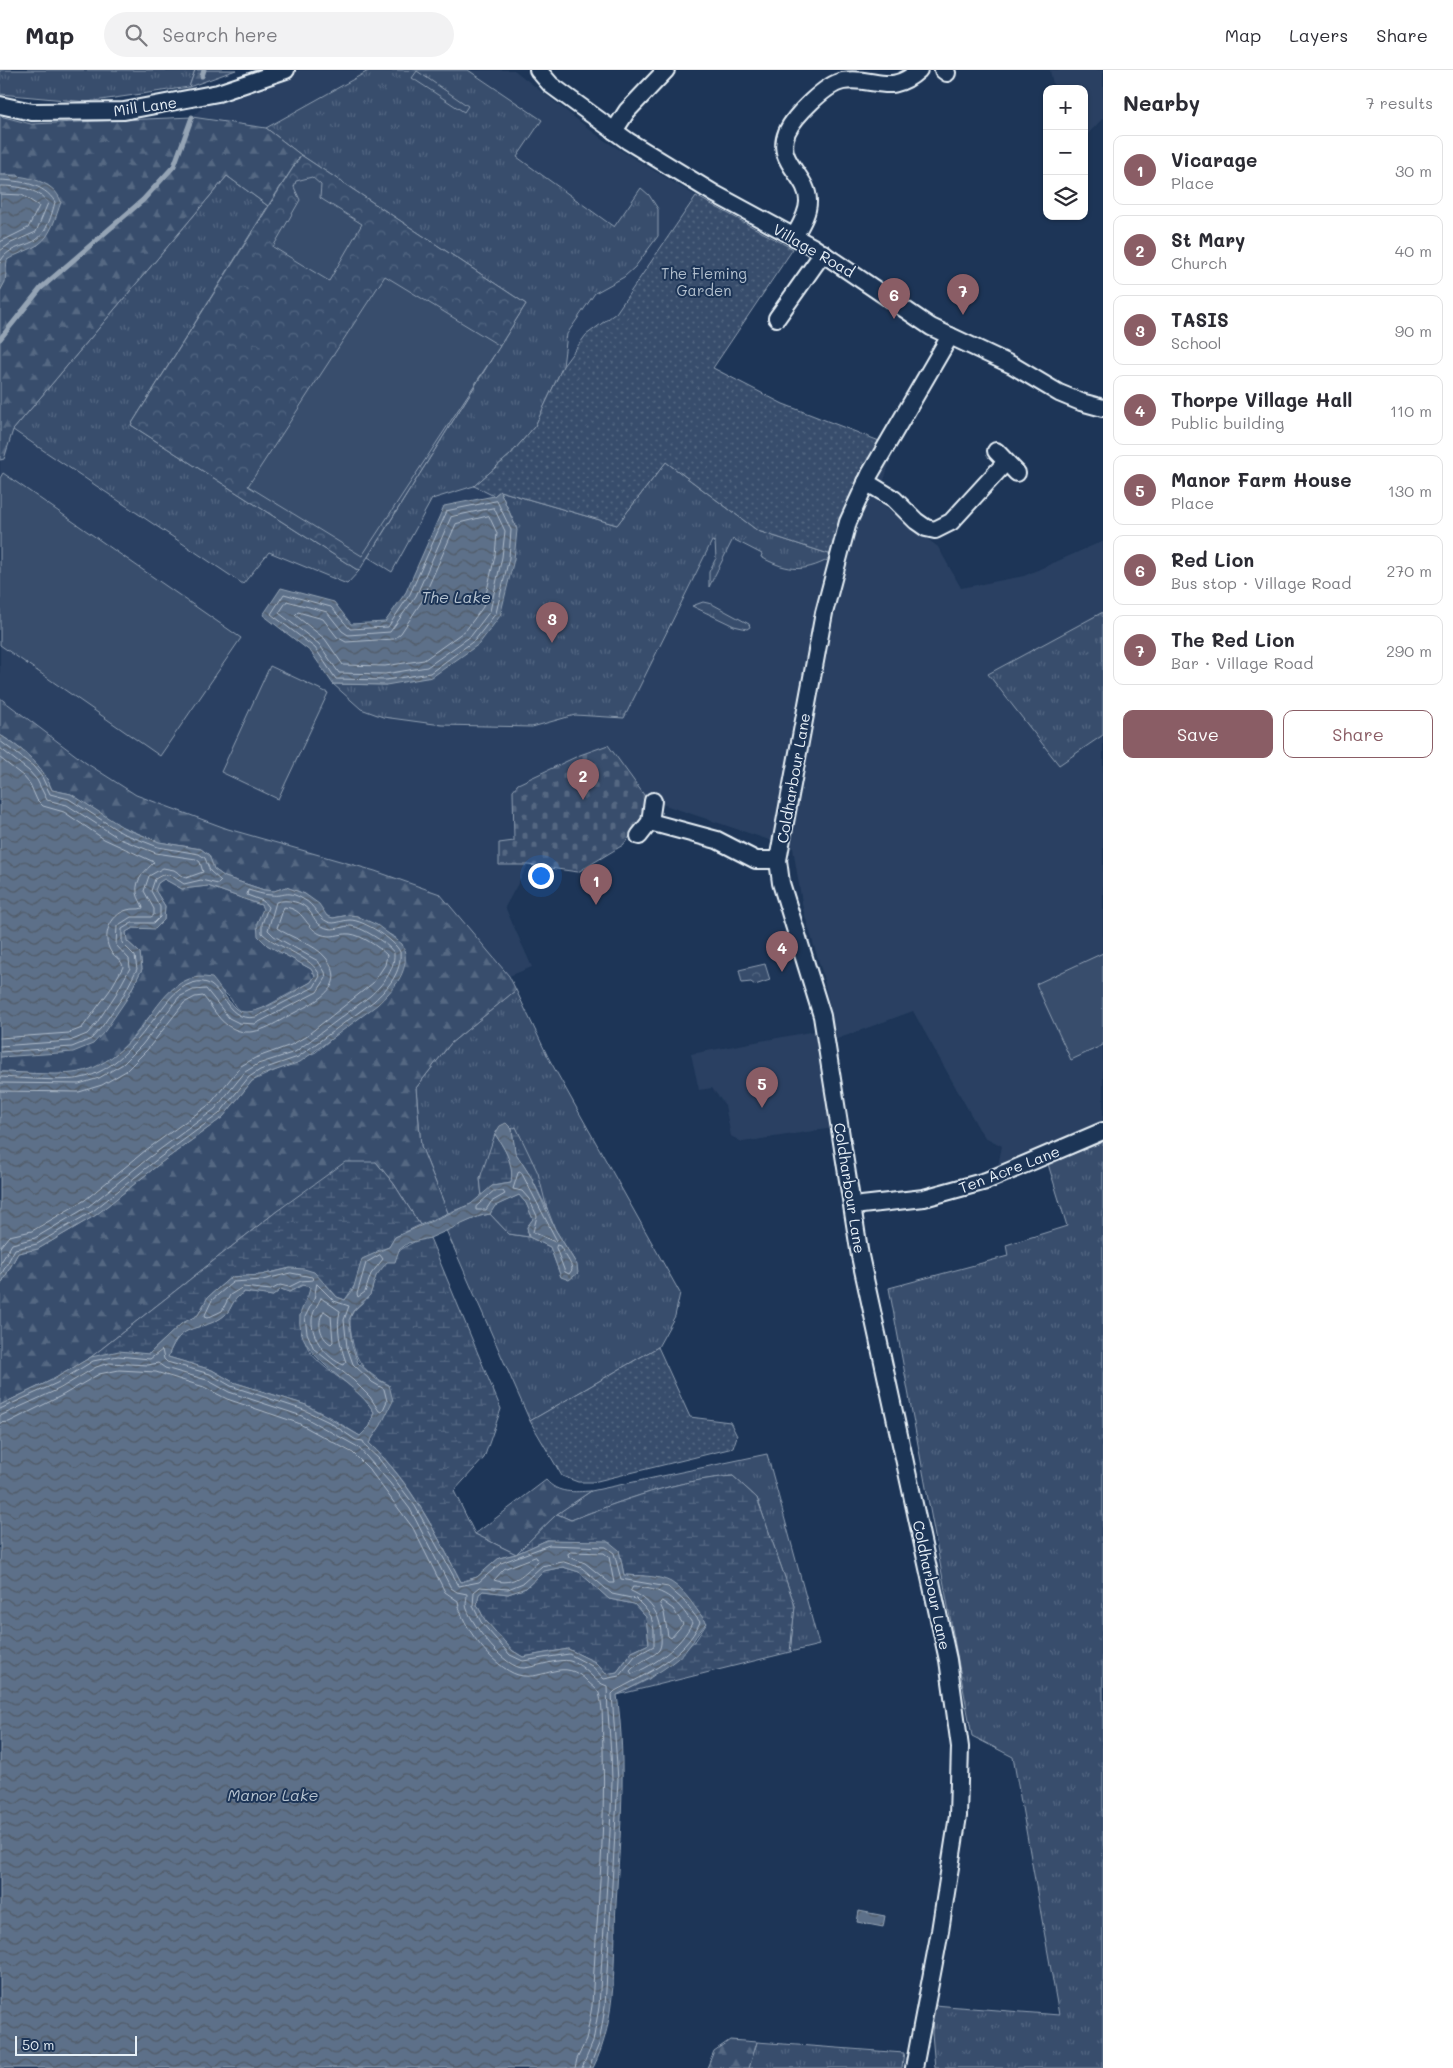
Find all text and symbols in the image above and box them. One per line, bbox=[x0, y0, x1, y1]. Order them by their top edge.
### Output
search box bbox=[104, 12, 454, 57]
text: Map bbox=[25, 19, 74, 50]
icon: search bbox=[122, 21, 150, 49]
text: Search here bbox=[162, 22, 278, 47]
text: Map bbox=[1225, 23, 1261, 47]
text: Layers bbox=[1289, 23, 1348, 47]
text: Share bbox=[1376, 23, 1428, 47]
map controls bbox=[1043, 85, 1088, 220]
button: + bbox=[1043, 85, 1088, 130]
text: Nearby bbox=[1123, 89, 1200, 116]
street label: Mill Lane bbox=[112, 92, 178, 120]
text: 7 results bbox=[1366, 92, 1433, 113]
button: − bbox=[1043, 130, 1088, 175]
text: Vicarage bbox=[1171, 147, 1257, 172]
text: 1 bbox=[1136, 160, 1144, 181]
text: 30 m bbox=[1395, 160, 1432, 181]
text: Place bbox=[1171, 172, 1214, 193]
button: layers bbox=[1043, 175, 1088, 220]
street label: Village Road bbox=[769, 219, 859, 281]
text: St Mary bbox=[1171, 227, 1245, 252]
text: 2 bbox=[1136, 240, 1144, 261]
text: 40 m bbox=[1395, 240, 1432, 261]
text: Church bbox=[1171, 252, 1227, 273]
park label: The Fleming Garden bbox=[661, 263, 747, 300]
pin: 7 bbox=[947, 274, 979, 315]
pin: 6 bbox=[878, 278, 910, 319]
text: TASIS bbox=[1171, 307, 1229, 332]
text: 3 bbox=[1135, 320, 1145, 341]
text: 90 m bbox=[1395, 320, 1432, 341]
text: School bbox=[1171, 332, 1221, 353]
text: Thorpe Village Hall bbox=[1171, 387, 1352, 412]
text: 4 bbox=[1135, 400, 1145, 421]
text: 110 m bbox=[1390, 400, 1432, 421]
text: Public building bbox=[1171, 412, 1284, 433]
text: Manor Farm House bbox=[1171, 467, 1352, 492]
text: 5 bbox=[1135, 480, 1145, 501]
text: 130 m bbox=[1388, 480, 1432, 501]
text: Place bbox=[1171, 492, 1214, 513]
text: Red Lion bbox=[1171, 547, 1254, 572]
text: 6 bbox=[1135, 560, 1145, 581]
text: 270 m bbox=[1386, 560, 1432, 581]
text: Bus stop · Village Road bbox=[1171, 572, 1351, 593]
water label: The Lake bbox=[421, 586, 491, 607]
pin: 3 bbox=[536, 602, 568, 643]
text: The Red Lion bbox=[1171, 627, 1295, 652]
text: 7 bbox=[1136, 640, 1144, 661]
text: 290 m bbox=[1386, 640, 1432, 661]
text: Bar · Village Road bbox=[1171, 652, 1314, 673]
button: Save bbox=[1123, 710, 1273, 758]
button: Share bbox=[1283, 710, 1433, 758]
street label: Coldharbour Lane bbox=[772, 711, 814, 845]
pin: 2 bbox=[567, 759, 599, 800]
your location bbox=[528, 863, 554, 889]
pin: 1 bbox=[580, 864, 612, 905]
pin: 4 bbox=[766, 931, 798, 972]
pin: 5 bbox=[746, 1067, 778, 1108]
street label: Coldharbour Lane bbox=[830, 1121, 870, 1255]
street label: Ten Acre Lane bbox=[956, 1141, 1062, 1197]
street label: Coldharbour Lane bbox=[908, 1518, 956, 1652]
water label: Manor Lake bbox=[227, 1784, 319, 1805]
scale bar bbox=[15, 2033, 138, 2056]
text: 50 m bbox=[22, 2035, 54, 2054]

